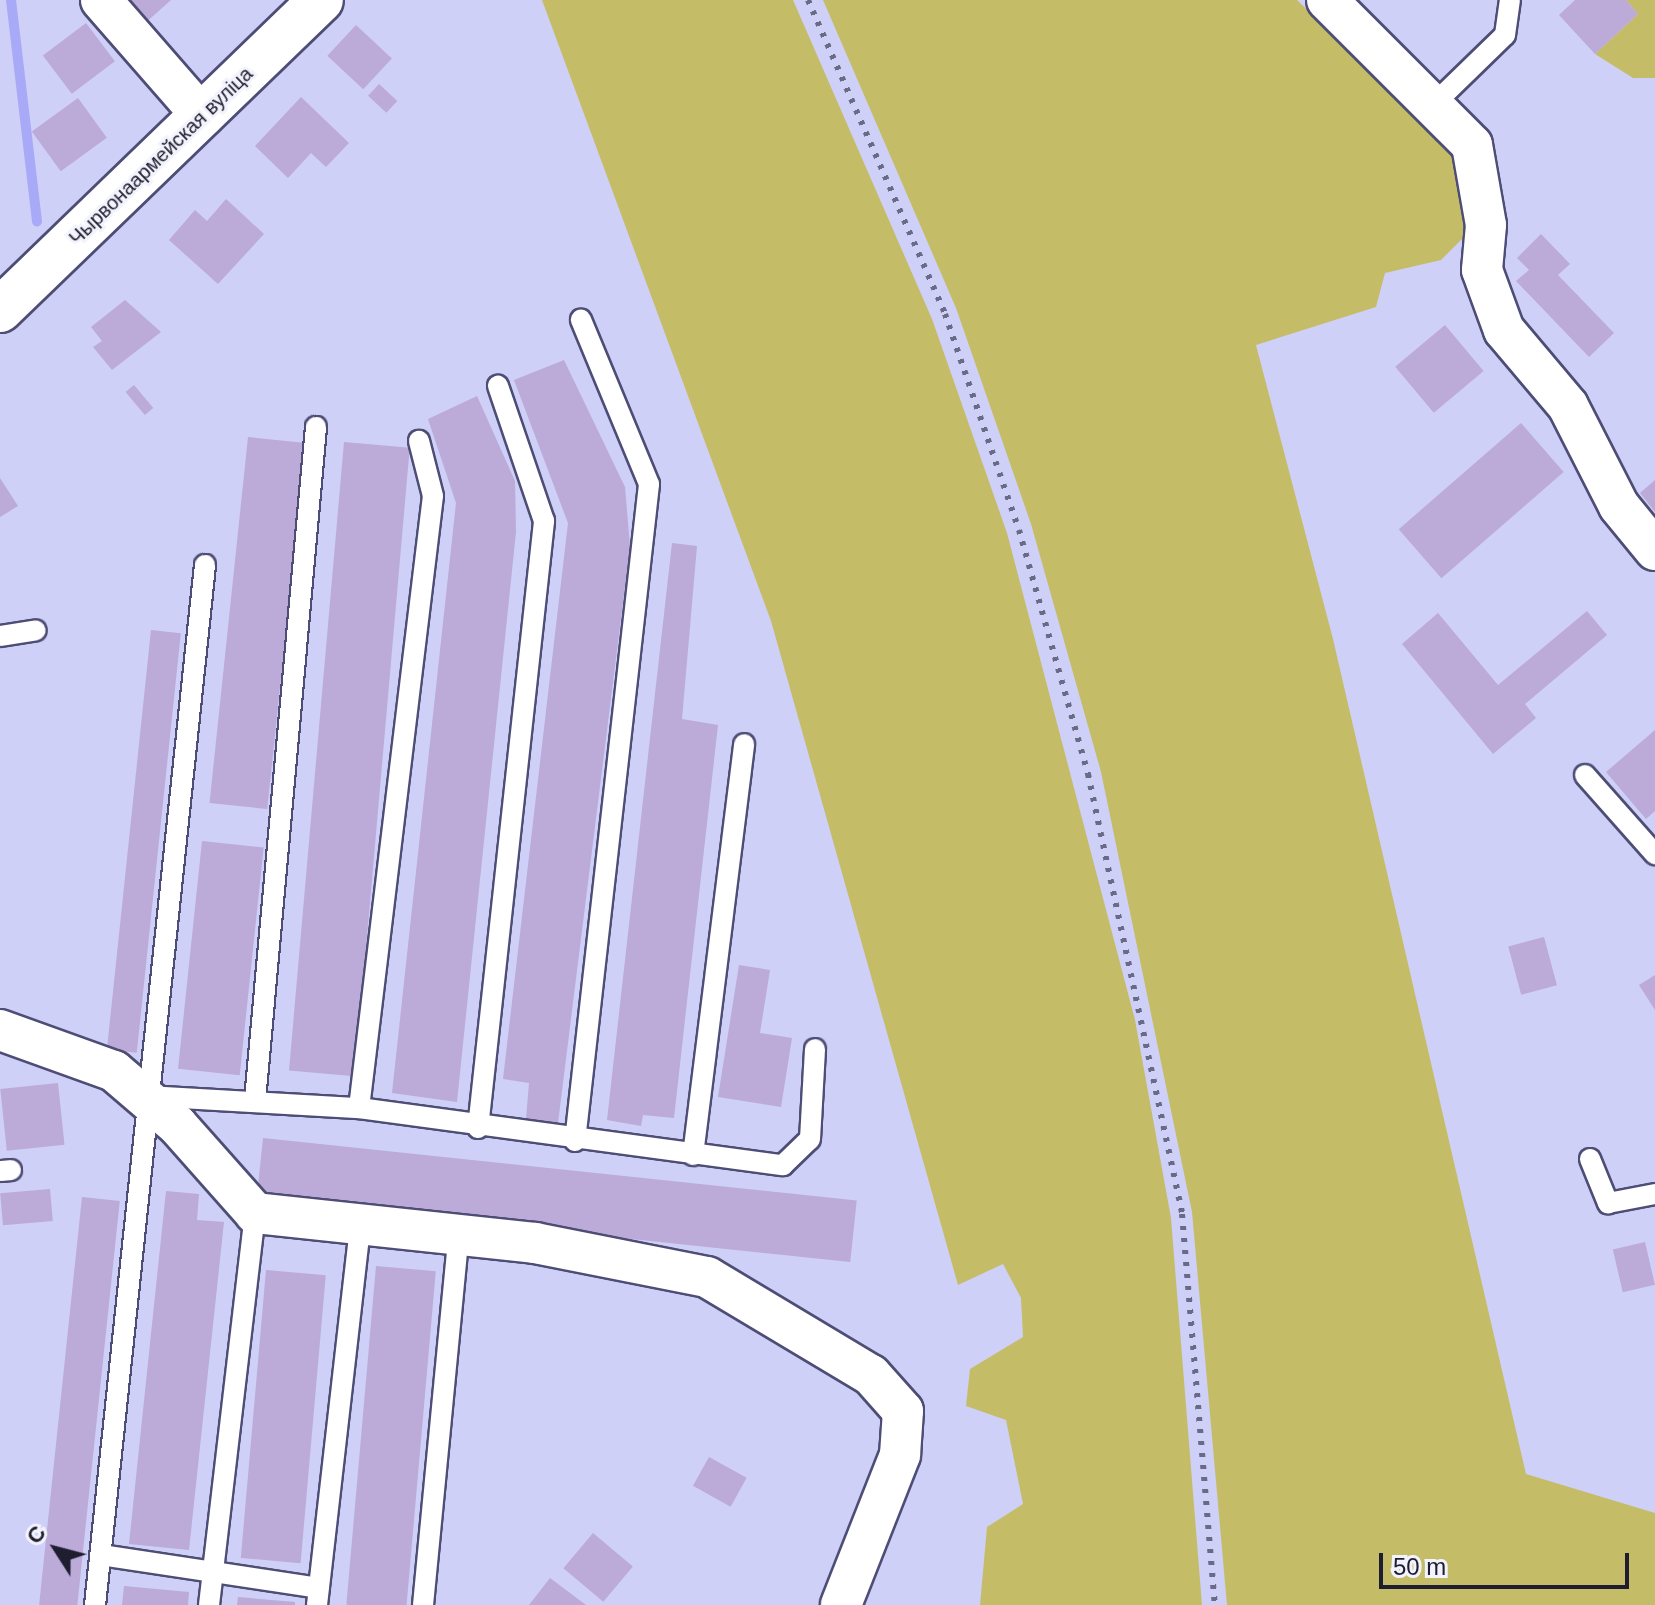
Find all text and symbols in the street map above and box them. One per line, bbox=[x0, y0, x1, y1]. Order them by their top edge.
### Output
street label: Чырвонаармейская вуліца bbox=[64, 62, 258, 250]
north arrow bbox=[16, 1509, 96, 1589]
text: С bbox=[21, 1521, 51, 1548]
scale bar bbox=[1383, 1537, 1633, 1587]
text: 50 m bbox=[1393, 1553, 1446, 1580]

